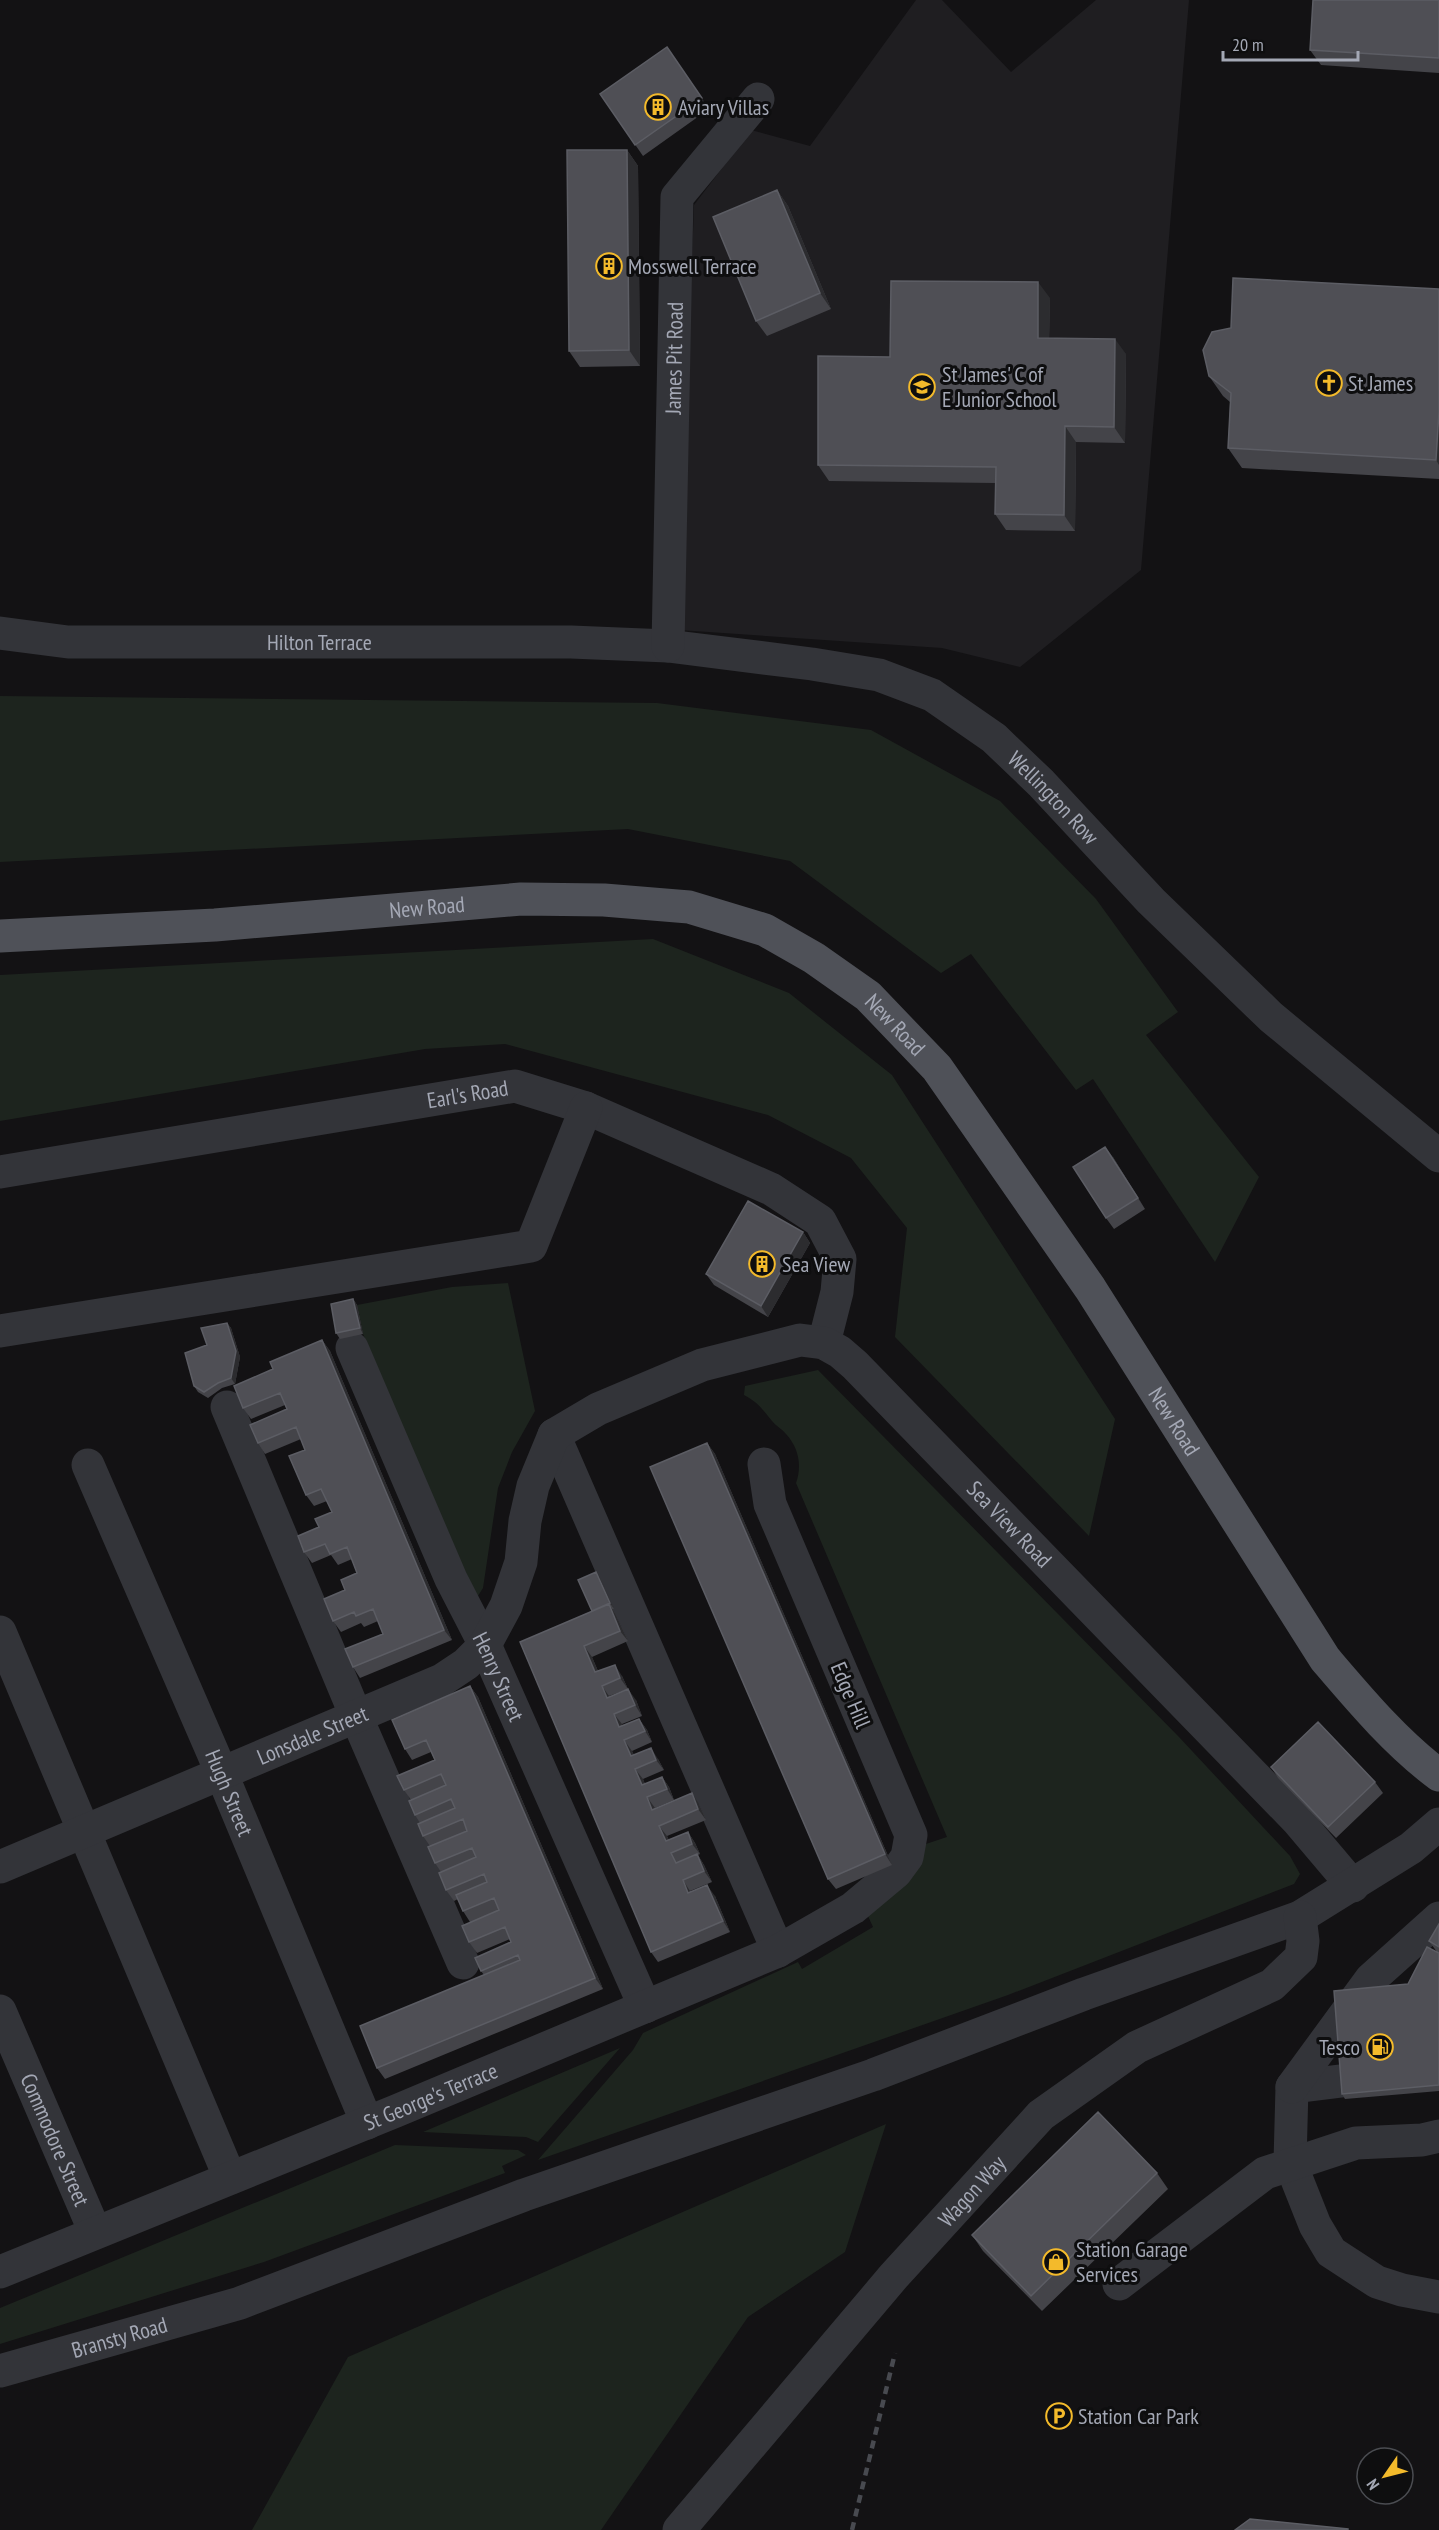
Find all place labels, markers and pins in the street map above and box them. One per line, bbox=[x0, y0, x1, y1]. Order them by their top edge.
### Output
building icon: Aviary Villas bbox=[643, 92, 673, 122]
place label: Aviary Villas bbox=[678, 93, 769, 121]
building icon: Mosswell Terrace bbox=[594, 251, 624, 281]
place label: Mosswell Terrace bbox=[628, 252, 757, 280]
place label: St James' C of E Junior School bbox=[942, 360, 1058, 413]
church icon: St James bbox=[1314, 368, 1344, 398]
place label: St James bbox=[1348, 369, 1413, 397]
school or university icon: St James' C of E Junior School bbox=[907, 372, 937, 402]
building icon: Sea View bbox=[747, 1249, 777, 1279]
place label: Sea View bbox=[782, 1250, 850, 1278]
fuel station icon: Tesco bbox=[1365, 2032, 1395, 2062]
place label: Tesco bbox=[1319, 2033, 1360, 2061]
place label: Station Garage Services bbox=[1076, 2235, 1188, 2288]
shop icon: Station Garage Services bbox=[1041, 2247, 1071, 2277]
parking icon: Station Car Park bbox=[1044, 2401, 1074, 2431]
place label: Station Car Park bbox=[1078, 2402, 1199, 2430]

